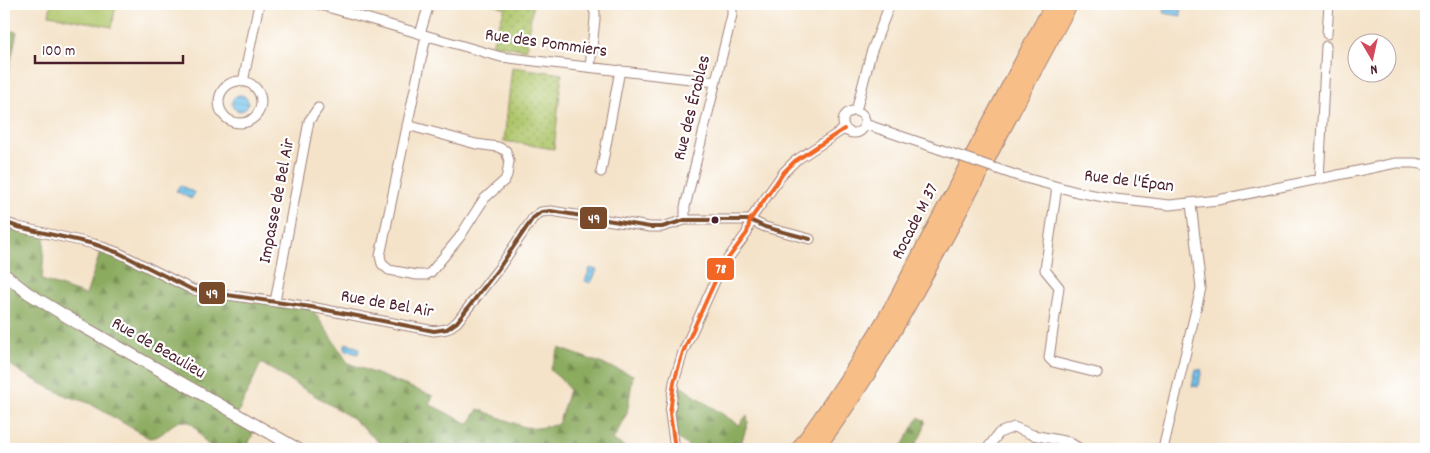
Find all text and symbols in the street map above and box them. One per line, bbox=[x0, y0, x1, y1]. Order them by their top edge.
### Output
street label: Rue des Pommiers bbox=[483, 23, 609, 65]
scale bar bbox=[35, 32, 182, 64]
north arrow bbox=[1348, 32, 1398, 82]
text: 100 m bbox=[42, 41, 75, 63]
street label: Rue des Érables bbox=[668, 53, 718, 163]
text: N bbox=[1369, 58, 1379, 79]
street label: Impasse de Bel Air bbox=[254, 136, 302, 266]
street label: Rue de l'Épan bbox=[1083, 164, 1175, 200]
street label: Rocade M 37 bbox=[886, 179, 946, 264]
line badge: 49 bbox=[579, 206, 608, 230]
text: 49 bbox=[588, 210, 600, 230]
unlabelled marker bbox=[710, 215, 720, 225]
line badge: 78 bbox=[706, 257, 735, 281]
text: 78 bbox=[716, 260, 727, 280]
line badge: 49 bbox=[198, 281, 226, 305]
text: 49 bbox=[206, 285, 218, 305]
street label: Rue de Bel Air bbox=[339, 285, 436, 326]
street label: Rue de Beaulieu bbox=[106, 312, 210, 386]

